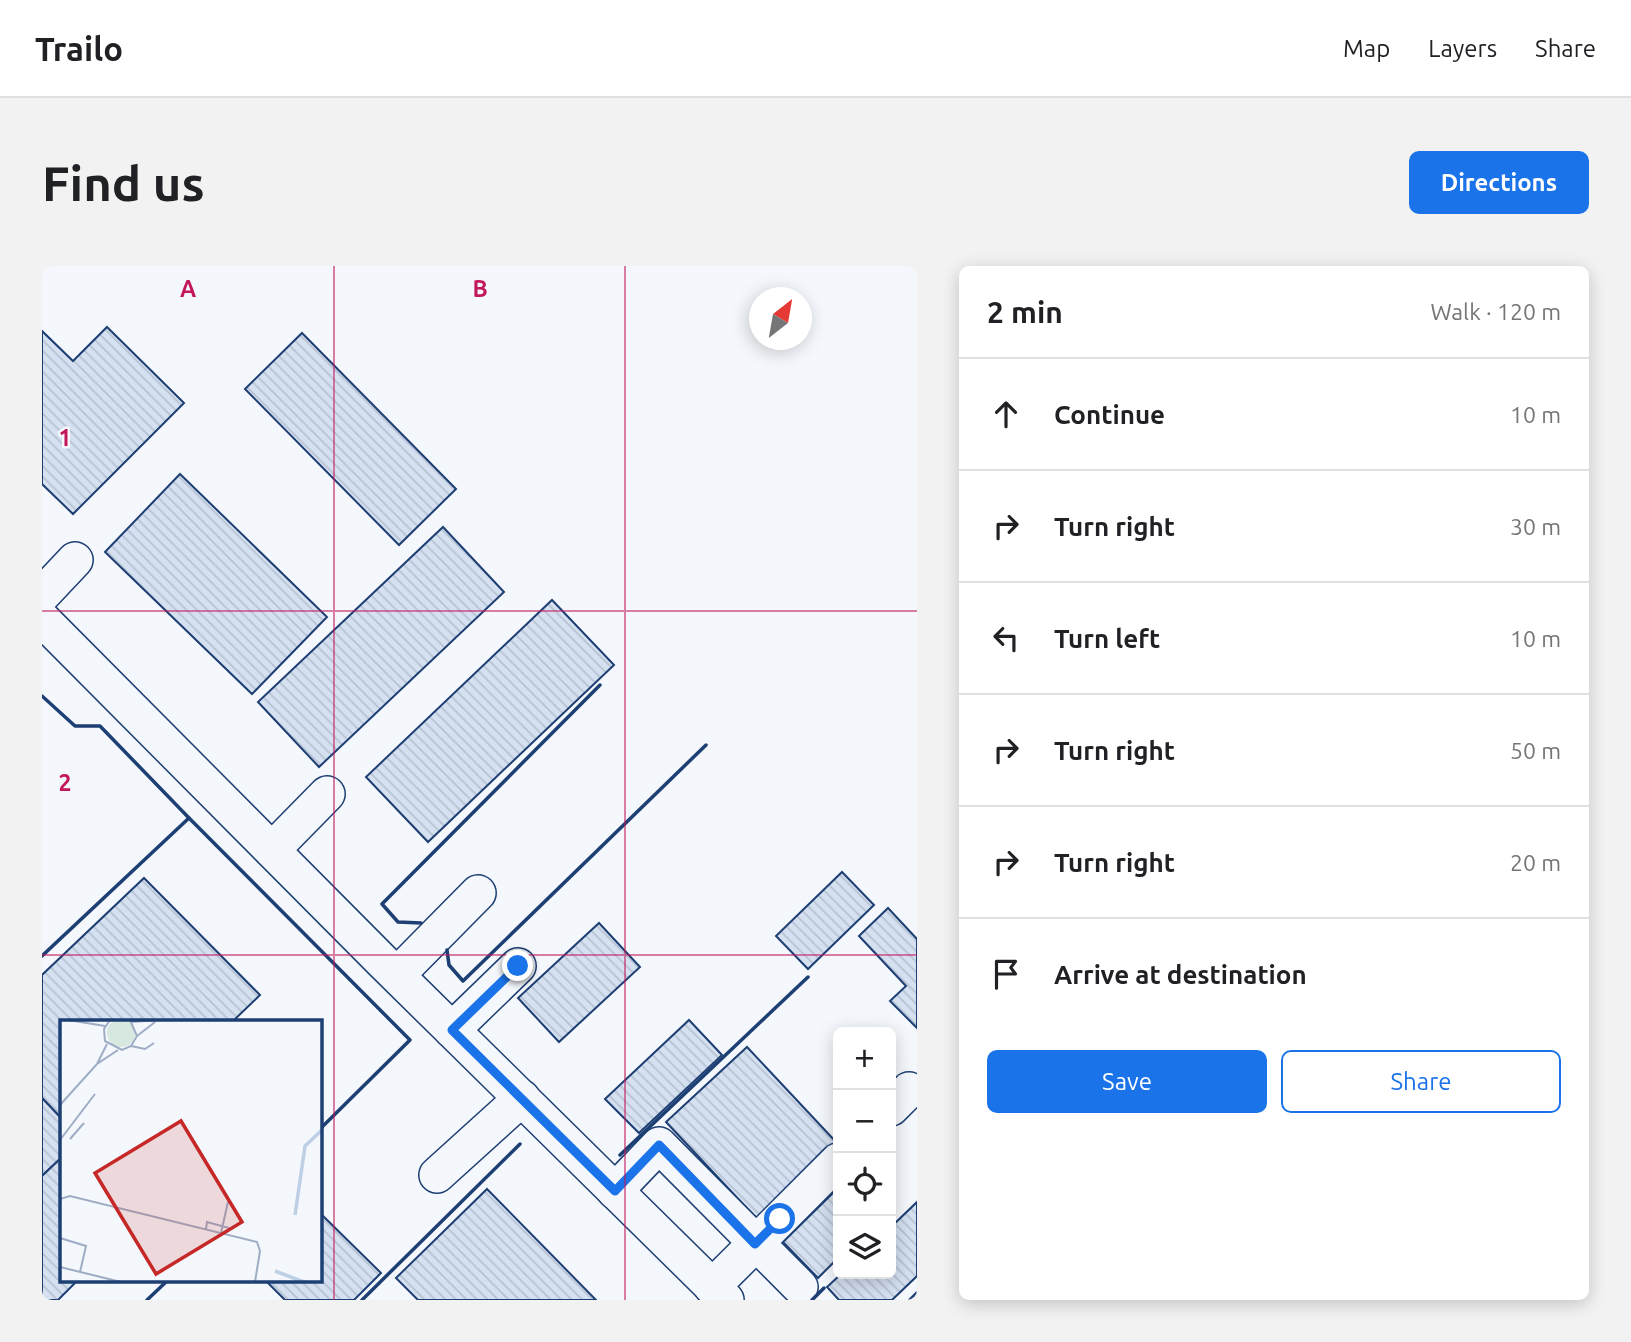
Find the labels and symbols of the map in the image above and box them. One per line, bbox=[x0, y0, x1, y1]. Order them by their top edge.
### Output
text: A bbox=[180, 276, 196, 301]
text: B bbox=[472, 276, 488, 301]
north arrow bbox=[749, 287, 812, 350]
text: 1 bbox=[59, 425, 71, 450]
text: 2 bbox=[59, 770, 71, 795]
route end bbox=[502, 950, 533, 981]
inset map bbox=[60, 1020, 322, 1282]
route start bbox=[764, 1203, 795, 1234]

